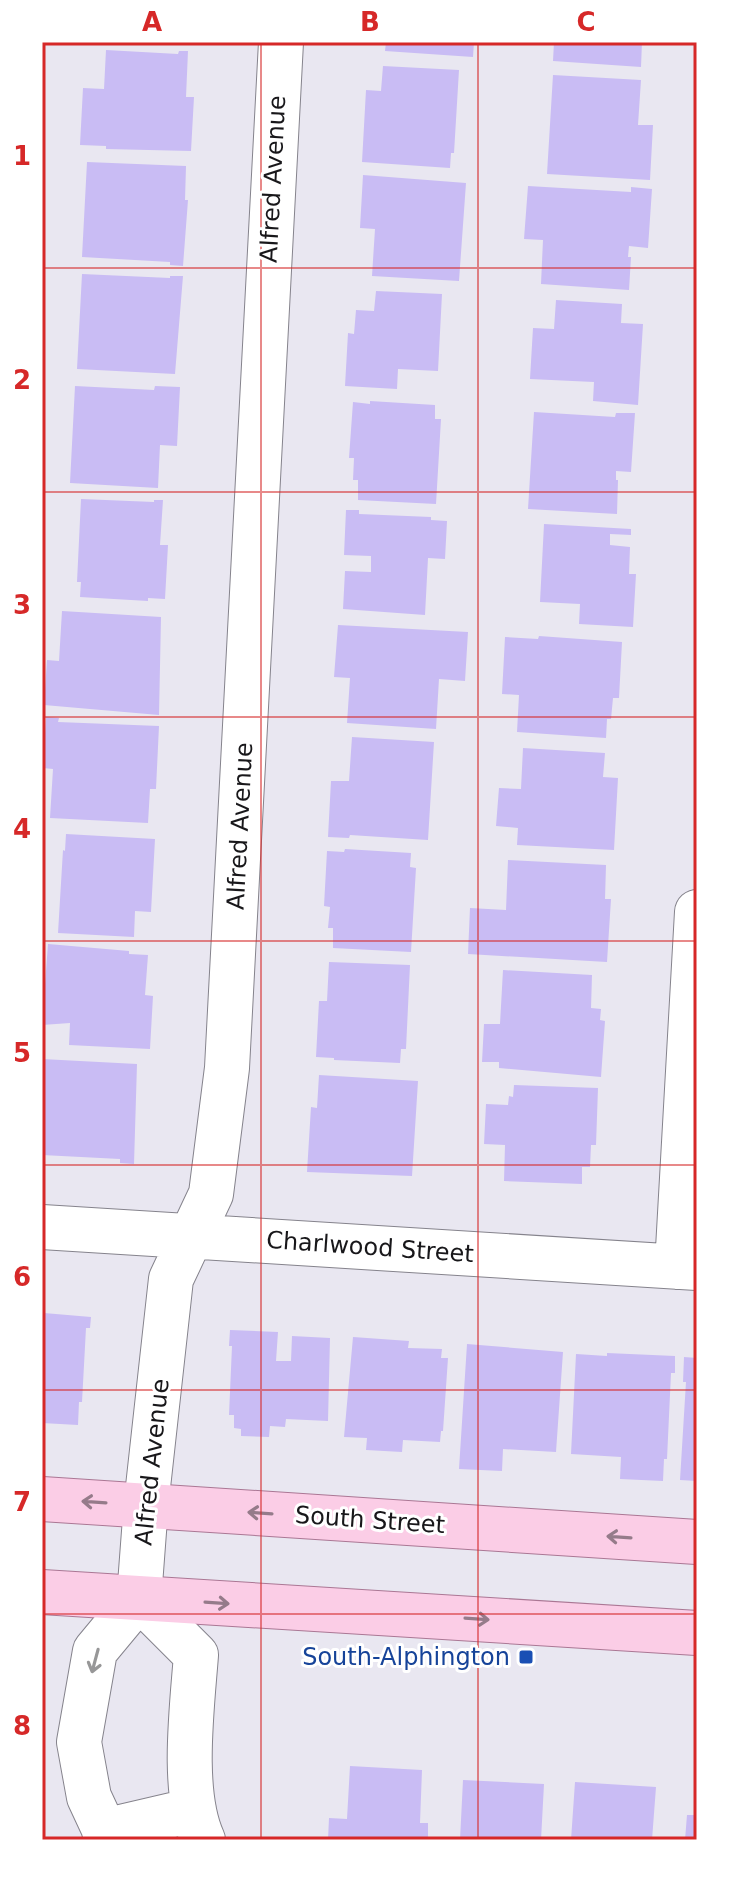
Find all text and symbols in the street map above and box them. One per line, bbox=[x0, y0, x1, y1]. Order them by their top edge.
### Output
text: A bbox=[142, 7, 162, 37]
text: B bbox=[360, 7, 380, 37]
text: C bbox=[576, 7, 596, 37]
street label: Alfred Avenue bbox=[255, 95, 291, 263]
text: 1 bbox=[13, 141, 31, 171]
text: 2 bbox=[13, 365, 31, 395]
text: 3 bbox=[13, 590, 31, 620]
street label: Alfred Avenue bbox=[222, 742, 258, 910]
text: 4 bbox=[13, 814, 31, 844]
text: 5 bbox=[13, 1038, 31, 1068]
street label: Charlwood Street bbox=[265, 1226, 475, 1268]
text: 6 bbox=[13, 1262, 31, 1292]
street label: Alfred Avenue bbox=[129, 1377, 175, 1547]
text: 7 bbox=[13, 1487, 31, 1517]
one-way arrow bbox=[81, 1494, 108, 1509]
street label: South Street bbox=[294, 1501, 446, 1539]
one-way arrow bbox=[247, 1505, 274, 1520]
one-way arrow bbox=[606, 1529, 633, 1544]
one-way arrow bbox=[203, 1596, 230, 1611]
one-way arrow bbox=[463, 1612, 490, 1627]
place label: South-Alphington bbox=[302, 1643, 510, 1671]
one-way arrow bbox=[86, 1647, 101, 1673]
marker: South-Alphington bbox=[517, 1648, 535, 1666]
text: 8 bbox=[13, 1711, 31, 1741]

